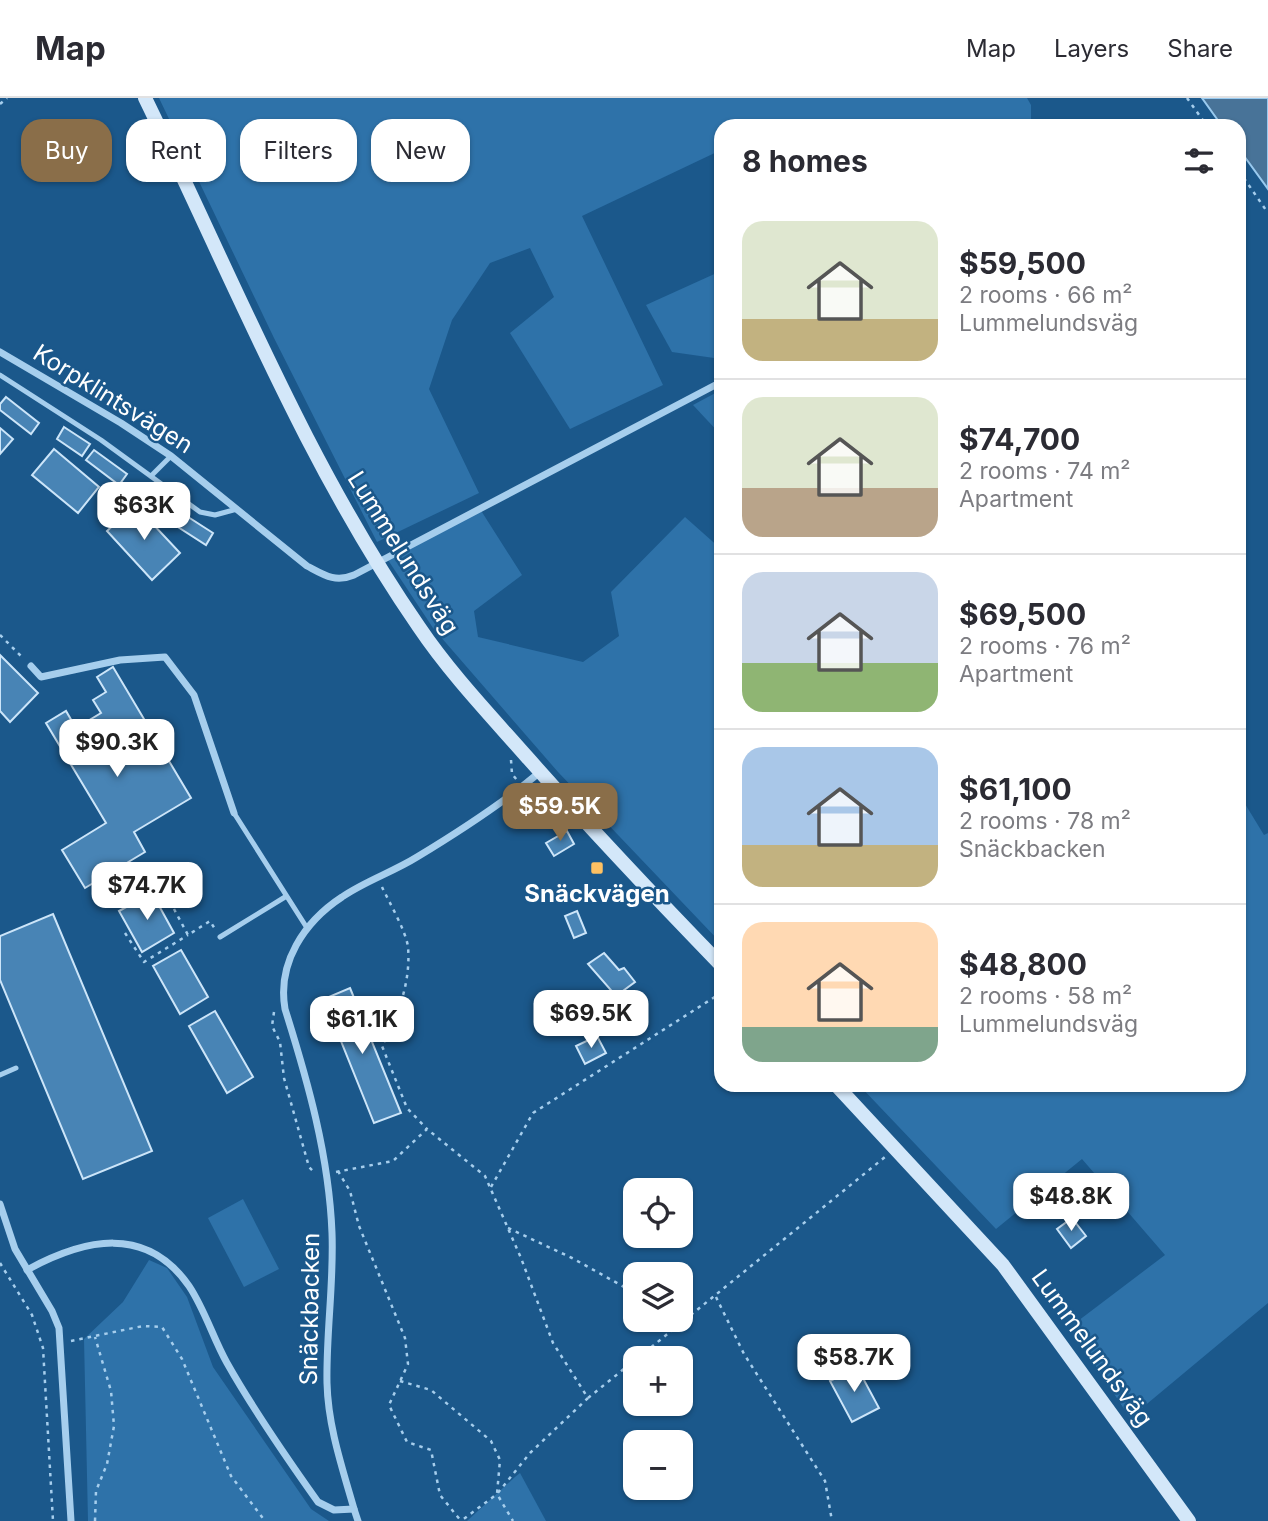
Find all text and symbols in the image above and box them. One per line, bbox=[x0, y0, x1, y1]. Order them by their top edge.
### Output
text: Map bbox=[35, 28, 106, 68]
text: Map bbox=[966, 34, 1016, 63]
text: Layers bbox=[1054, 34, 1129, 63]
text: Share bbox=[1167, 34, 1233, 63]
chip: Buy bbox=[21, 119, 112, 182]
chip: Rent bbox=[126, 119, 226, 182]
chip: Filters bbox=[240, 119, 357, 182]
chip: New bbox=[371, 119, 470, 182]
icon: filters bbox=[1180, 142, 1218, 180]
text: 8 homes bbox=[742, 143, 868, 179]
text: $59,500 bbox=[959, 245, 1086, 281]
icon: home bbox=[798, 249, 882, 333]
text: 2 rooms · 66 m² bbox=[959, 281, 1133, 309]
text: Lummelundsväg bbox=[959, 309, 1138, 337]
street label: Korpklintsvägen bbox=[28, 338, 198, 459]
text: $74,700 bbox=[959, 421, 1080, 457]
icon: home bbox=[798, 425, 882, 509]
text: 2 rooms · 74 m² bbox=[959, 457, 1131, 485]
street label: Lummelundsväg bbox=[342, 466, 465, 640]
pin: $63K bbox=[103, 482, 185, 542]
text: Apartment bbox=[959, 485, 1073, 513]
text: $63K bbox=[113, 491, 175, 519]
text: $69,500 bbox=[959, 596, 1086, 632]
icon: home bbox=[798, 600, 882, 684]
text: 2 rooms · 76 m² bbox=[959, 632, 1131, 660]
text: Apartment bbox=[959, 660, 1073, 688]
pin: $90.3K bbox=[60, 720, 174, 779]
text: $90.3K bbox=[75, 728, 159, 756]
text: $61,100 bbox=[959, 771, 1072, 807]
icon: home bbox=[798, 775, 882, 859]
pin: $59.5K bbox=[503, 784, 617, 843]
text: $59.5K bbox=[519, 792, 601, 820]
text: 2 rooms · 78 m² bbox=[959, 807, 1131, 835]
text: Snäckbacken bbox=[959, 835, 1106, 863]
marker: Snäckvägen bbox=[589, 860, 605, 876]
pin: $74.7K bbox=[90, 862, 204, 922]
text: $74.7K bbox=[108, 871, 186, 899]
place label: Snäckvägen bbox=[524, 879, 670, 908]
text: $48,800 bbox=[959, 946, 1087, 982]
icon: home bbox=[798, 950, 882, 1034]
text: 2 rooms · 58 m² bbox=[959, 982, 1132, 1010]
pin: $69.5K bbox=[534, 990, 648, 1050]
pin: $61.1K bbox=[305, 996, 419, 1056]
text: $69.5K bbox=[549, 999, 633, 1027]
text: $61.1K bbox=[326, 1005, 398, 1033]
text: Lummelundsväg bbox=[959, 1010, 1138, 1038]
pin: $48.8K bbox=[1014, 1174, 1128, 1233]
map controls bbox=[623, 1178, 693, 1500]
button: locate bbox=[623, 1178, 693, 1248]
text: $48.8K bbox=[1029, 1182, 1113, 1210]
street label: Snäckbacken bbox=[294, 1232, 325, 1386]
button: layers bbox=[623, 1262, 693, 1332]
street label: Lummelundsväg bbox=[1026, 1264, 1159, 1432]
pin: $58.7K bbox=[797, 1334, 911, 1394]
text: $58.7K bbox=[813, 1343, 895, 1371]
button: + bbox=[623, 1346, 693, 1416]
button: − bbox=[623, 1430, 693, 1500]

